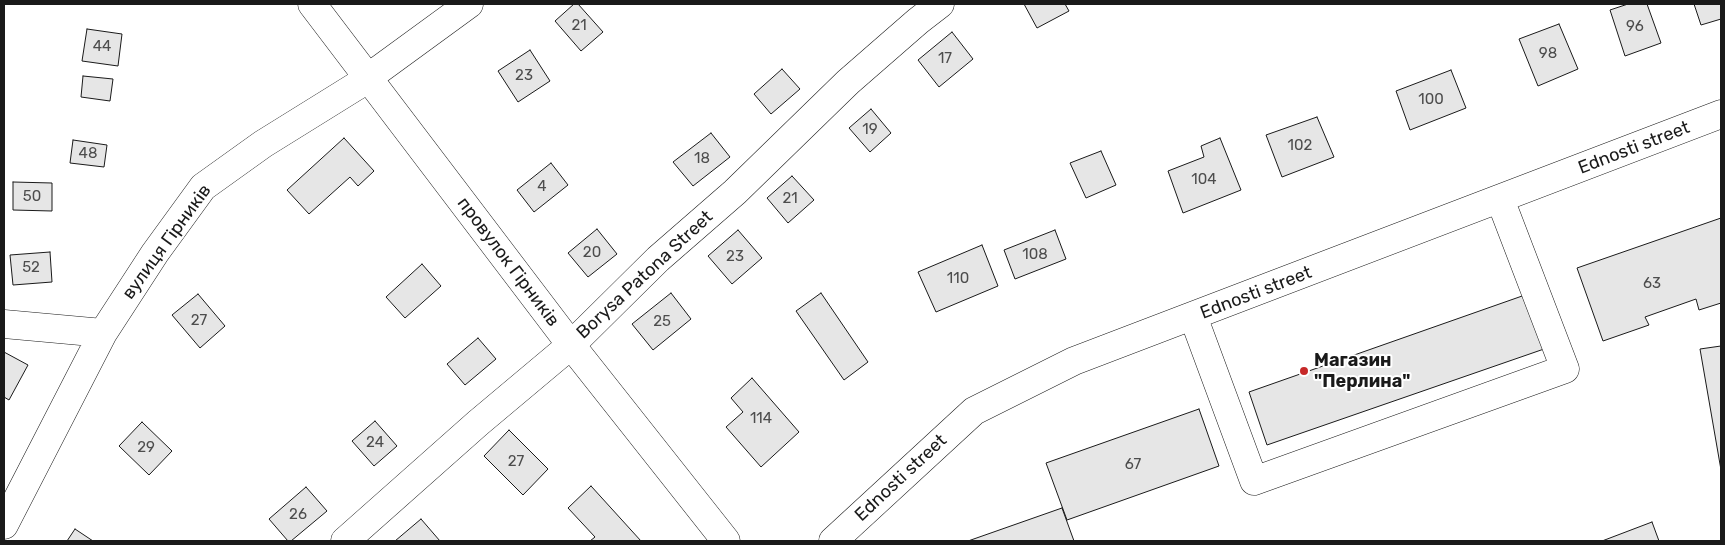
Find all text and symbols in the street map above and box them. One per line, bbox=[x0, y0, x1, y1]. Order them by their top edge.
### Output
house number: 21 bbox=[571, 17, 587, 35]
house number: 96 bbox=[1626, 18, 1644, 36]
house number: 44 bbox=[93, 38, 111, 56]
house number: 98 bbox=[1539, 45, 1557, 63]
house number: 17 bbox=[938, 50, 952, 68]
house number: 23 bbox=[515, 67, 533, 85]
house number: 100 bbox=[1418, 91, 1444, 109]
street label: Ednosti street bbox=[1575, 117, 1693, 179]
house number: 19 bbox=[862, 121, 878, 139]
house number: 102 bbox=[1288, 137, 1312, 155]
house number: 48 bbox=[79, 145, 97, 163]
house number: 18 bbox=[694, 150, 710, 168]
house number: 104 bbox=[1191, 171, 1217, 189]
house number: 4 bbox=[537, 178, 547, 196]
street label: вулиця Гірників bbox=[118, 180, 216, 304]
house number: 50 bbox=[23, 188, 41, 206]
house number: 21 bbox=[782, 190, 798, 208]
street label: провулок Гірників bbox=[452, 193, 564, 331]
street label: Borysa Patona Street bbox=[572, 206, 718, 344]
house number: 20 bbox=[583, 244, 601, 262]
house number: 108 bbox=[1022, 246, 1048, 264]
house number: 23 bbox=[726, 248, 744, 266]
house number: 52 bbox=[22, 259, 40, 277]
street label: Ednosti street bbox=[1197, 262, 1315, 324]
house number: 110 bbox=[947, 270, 969, 288]
house number: 63 bbox=[1643, 275, 1661, 293]
house number: 27 bbox=[191, 312, 207, 330]
house number: 25 bbox=[653, 313, 671, 331]
place label: Магазин "Перлина" bbox=[1314, 350, 1410, 392]
marker: Магазин "Перлина" bbox=[1298, 365, 1310, 377]
house number: 114 bbox=[750, 410, 772, 428]
street label: Ednosti street bbox=[851, 430, 951, 526]
house number: 24 bbox=[366, 434, 384, 452]
house number: 29 bbox=[137, 439, 155, 457]
house number: 27 bbox=[508, 453, 524, 471]
house number: 67 bbox=[1125, 456, 1141, 474]
house number: 26 bbox=[289, 506, 307, 524]

